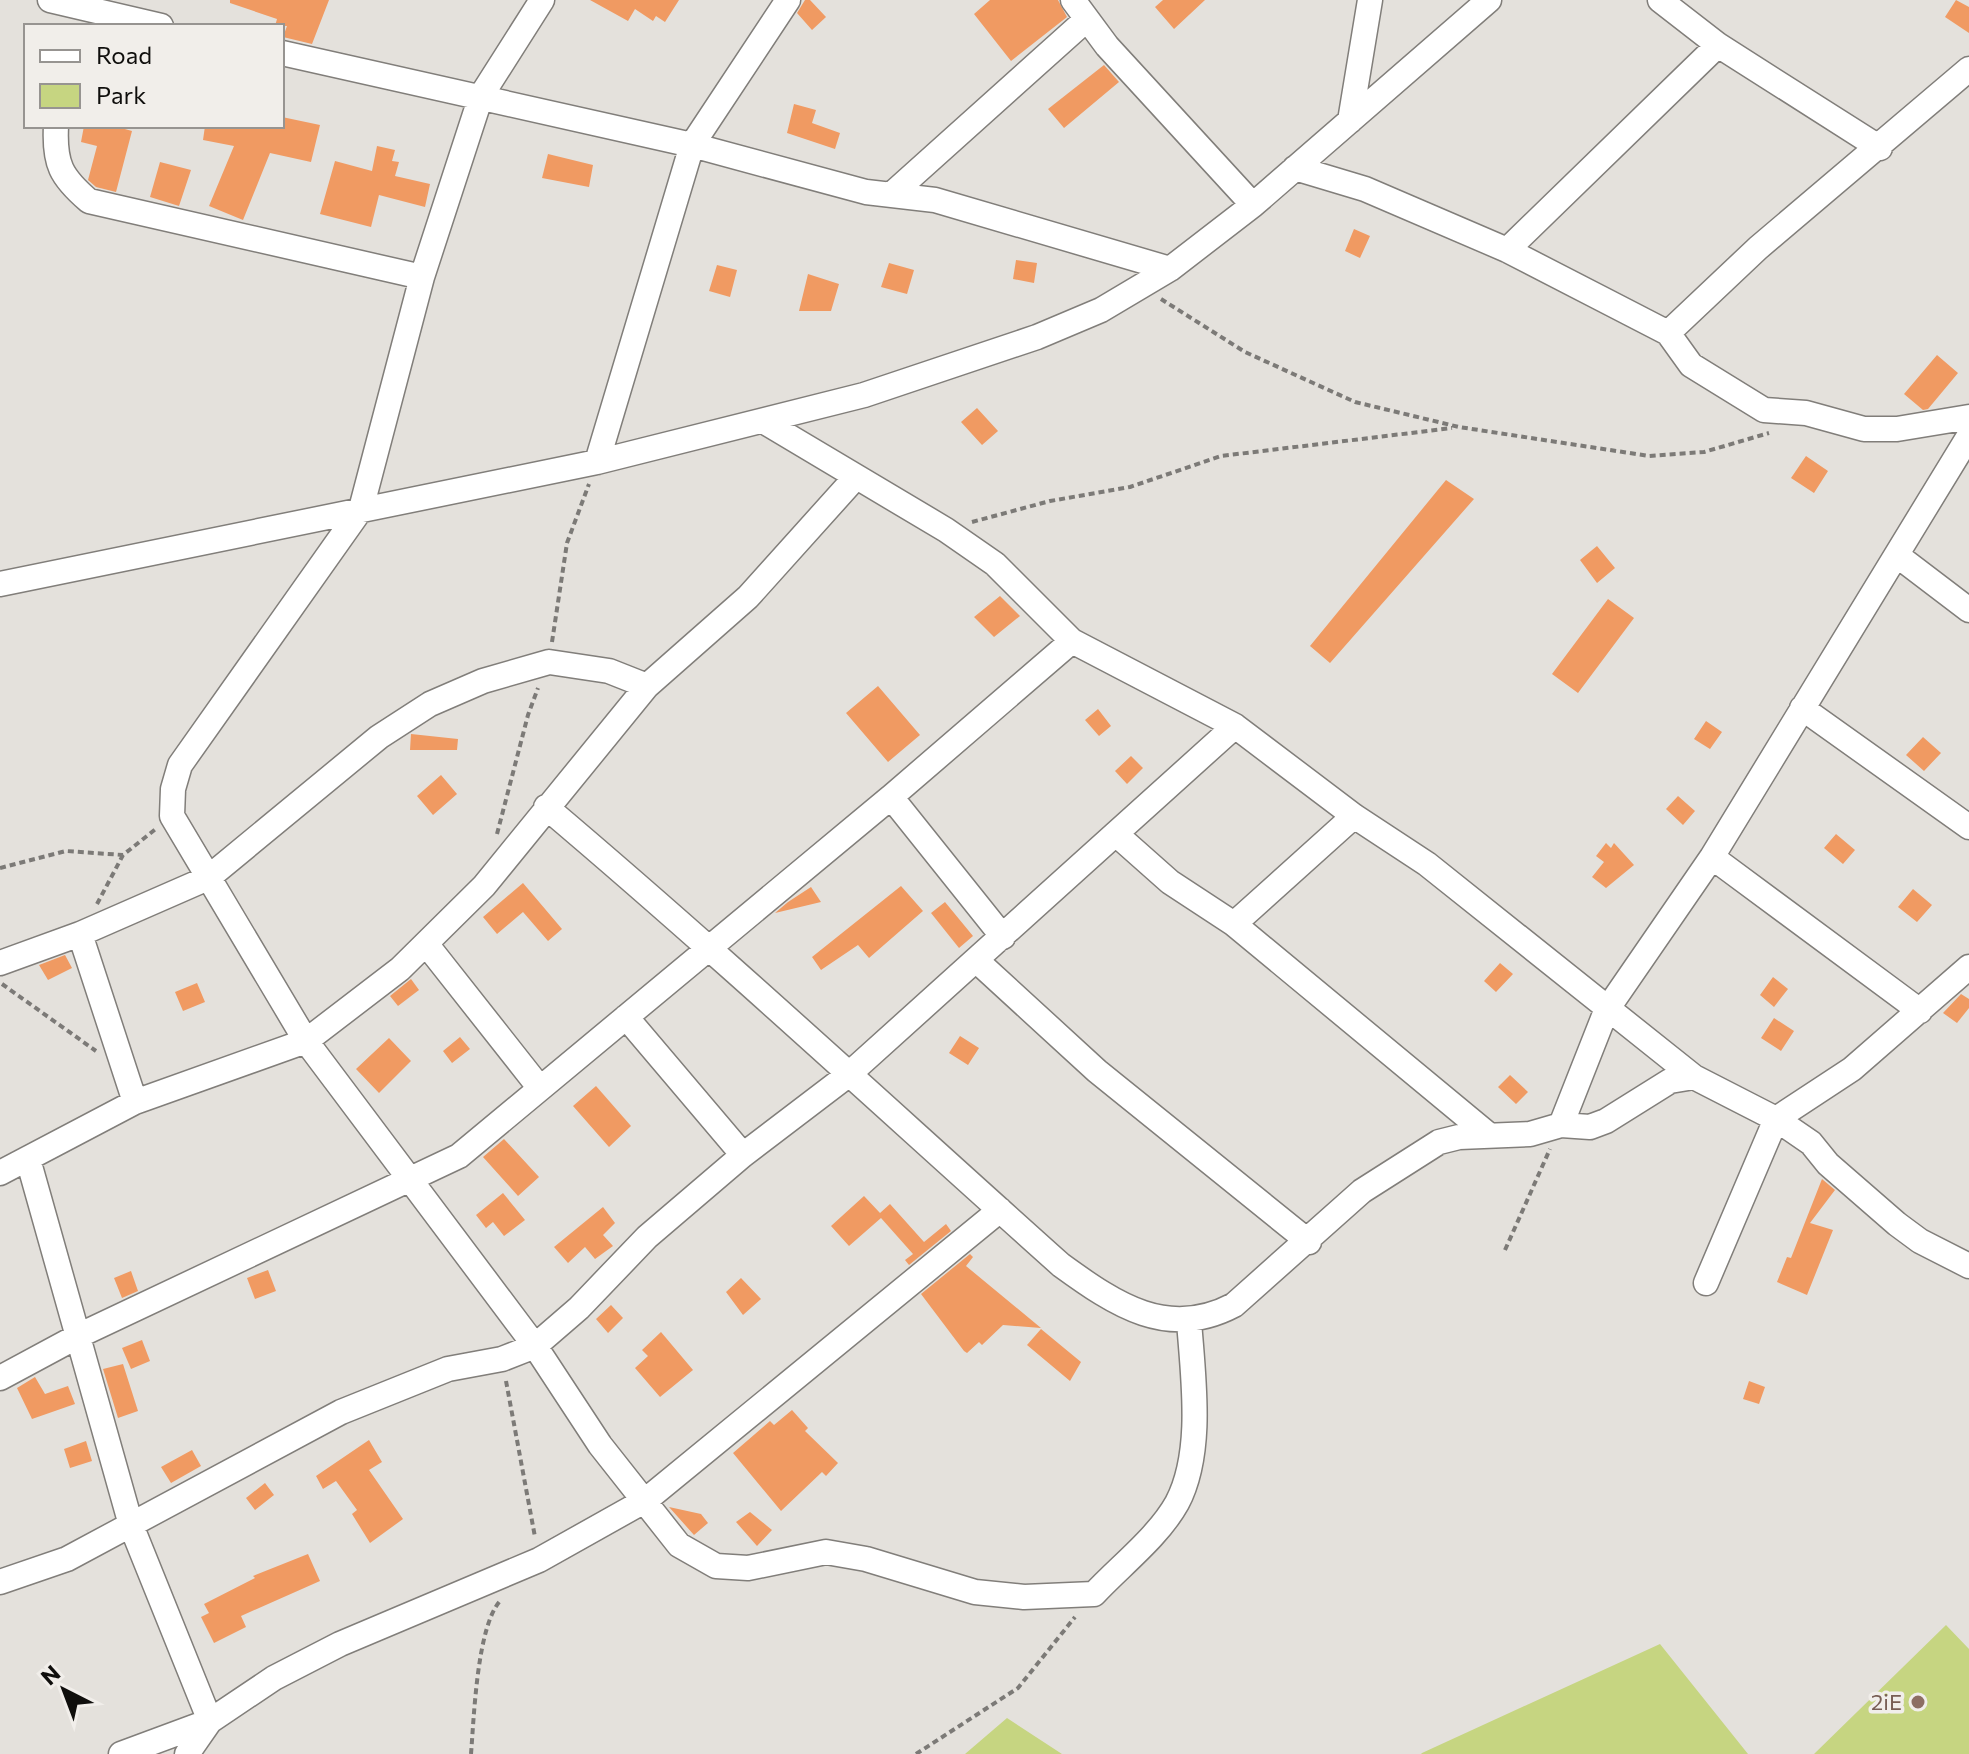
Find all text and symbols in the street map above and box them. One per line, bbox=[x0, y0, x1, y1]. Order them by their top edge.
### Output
legend bbox=[24, 24, 284, 128]
text: Road bbox=[96, 40, 152, 69]
text: Park bbox=[96, 80, 146, 109]
north arrow bbox=[24, 1650, 104, 1730]
text: N bbox=[35, 1659, 65, 1690]
place label: 2iE bbox=[1871, 1688, 1902, 1715]
marker: 2iE bbox=[1909, 1693, 1927, 1711]

